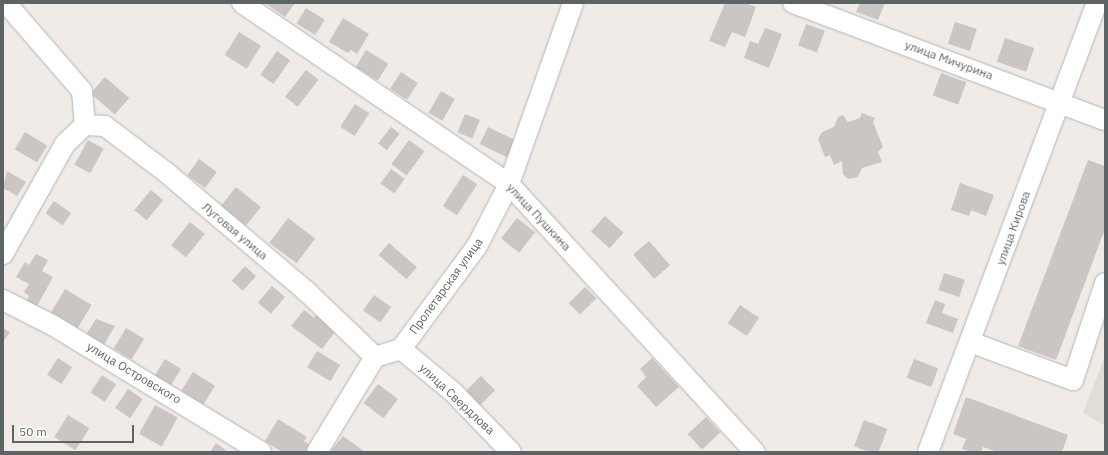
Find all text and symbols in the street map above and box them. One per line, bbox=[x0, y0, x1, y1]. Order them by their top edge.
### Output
street label: улица Мичурина bbox=[903, 37, 995, 83]
street label: улица Пушкина bbox=[504, 180, 574, 254]
street label: улица Кирова bbox=[993, 189, 1033, 267]
street label: Луговая улица bbox=[199, 199, 271, 263]
street label: Пролетарская улица bbox=[406, 235, 486, 337]
street label: улица Островского bbox=[84, 339, 184, 407]
street label: улица Свердлова bbox=[416, 360, 498, 438]
scale bar bbox=[14, 417, 136, 443]
text: 50 m bbox=[19, 424, 47, 439]

